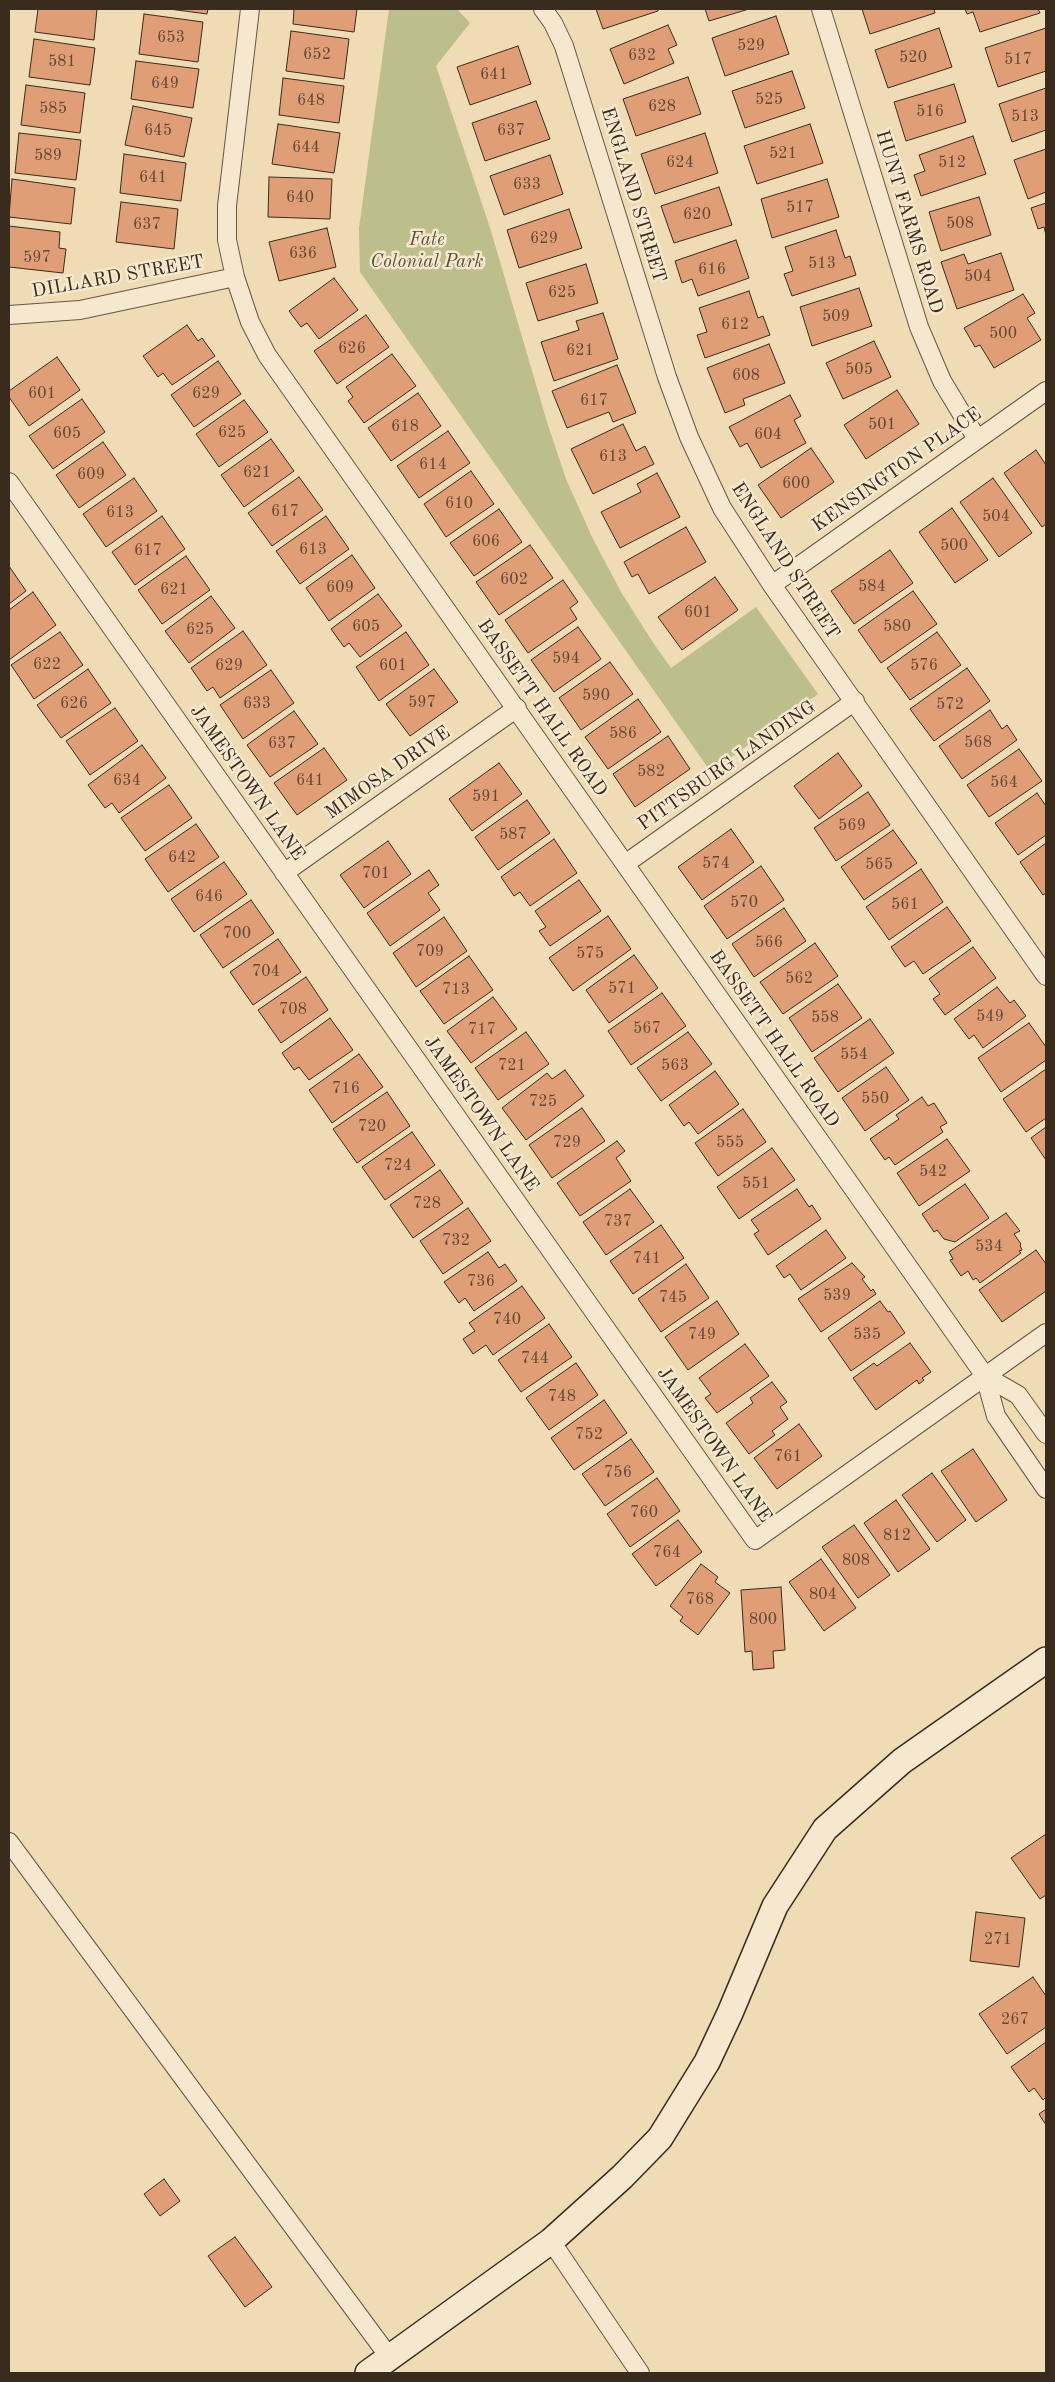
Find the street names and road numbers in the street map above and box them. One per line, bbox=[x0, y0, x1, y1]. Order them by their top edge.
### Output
street label: ENGLAND STREET bbox=[595, 105, 671, 285]
street label: HUNT FARMS ROAD bbox=[870, 127, 948, 317]
street label: DILLARD STREET bbox=[30, 251, 206, 303]
street label: KENSINGTON PLACE bbox=[808, 403, 986, 537]
street label: ENGLAND STREET bbox=[726, 478, 844, 644]
street label: BASSETT HALL ROAD bbox=[472, 615, 612, 801]
street label: PITTSBURG LANDING bbox=[634, 696, 820, 836]
street label: JAMESTOWN LANE bbox=[185, 701, 309, 865]
street label: MIMOSA DRIVE bbox=[321, 721, 455, 825]
street label: BASSETT HALL ROAD bbox=[704, 946, 844, 1132]
street label: JAMESTOWN LANE bbox=[419, 1032, 543, 1196]
street label: JAMESTOWN LANE bbox=[652, 1363, 776, 1527]

